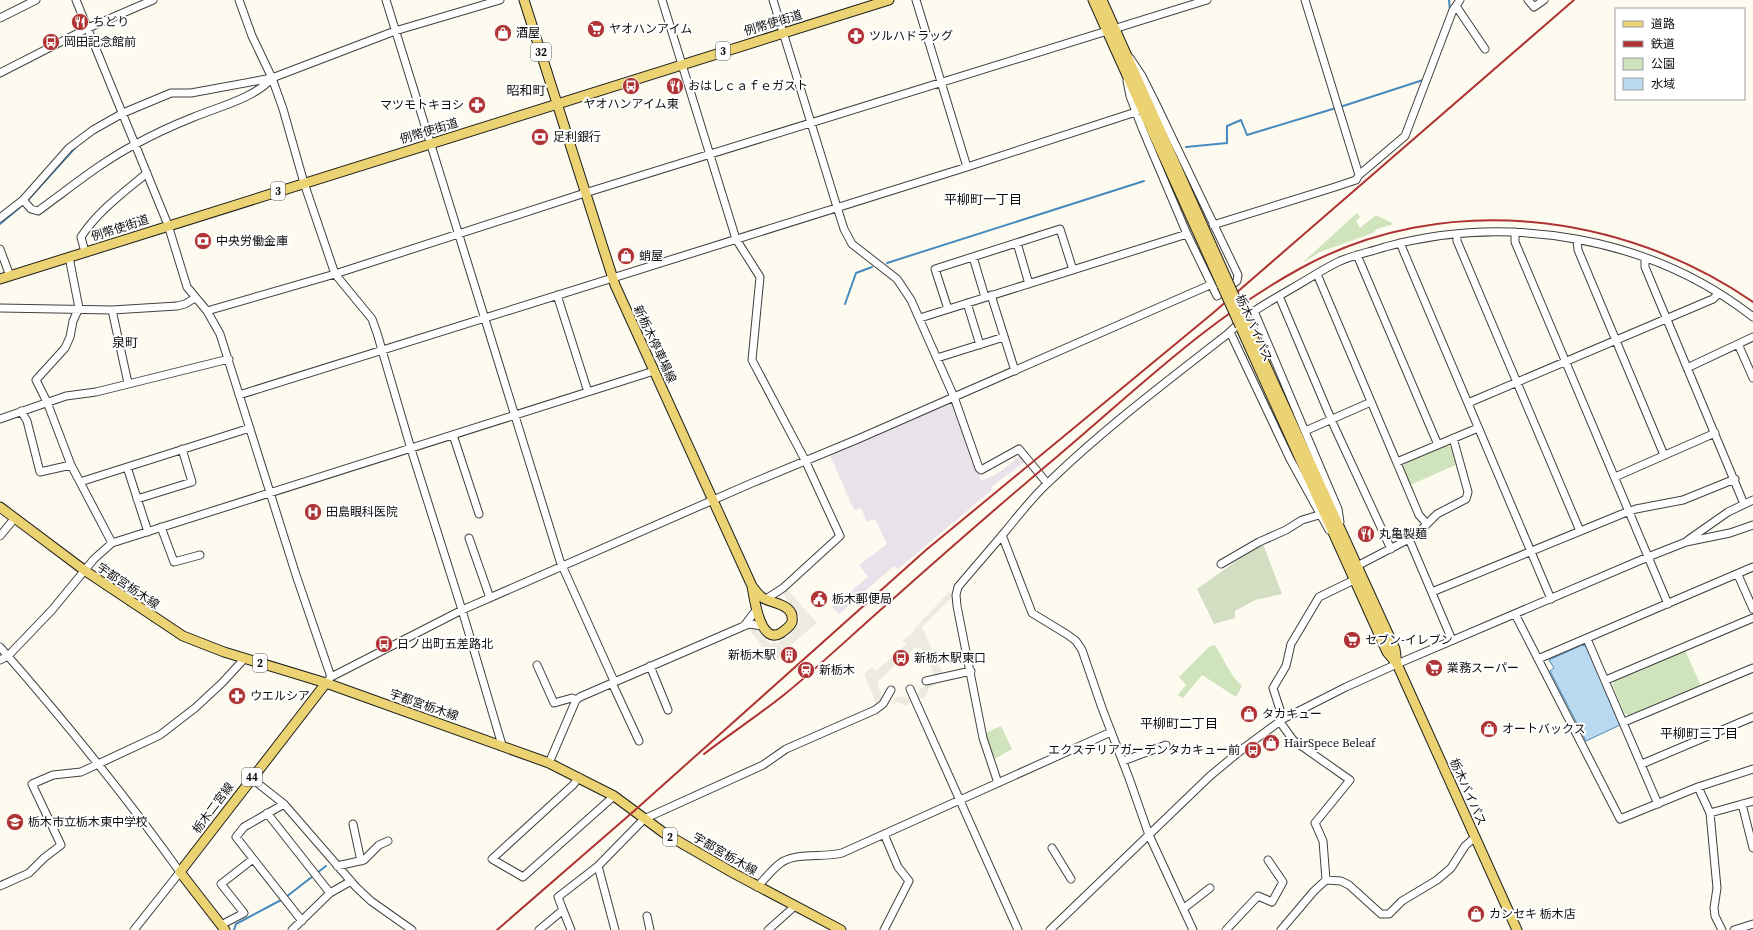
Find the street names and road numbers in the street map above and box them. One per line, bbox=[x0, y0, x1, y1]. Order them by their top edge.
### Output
street label: 例幣使街道 bbox=[742, 7, 804, 39]
road number: 3 bbox=[716, 42, 730, 60]
road number: 32 bbox=[531, 43, 551, 61]
street label: 例幣使街道 bbox=[398, 115, 460, 147]
road number: 3 bbox=[271, 182, 285, 200]
street label: 例幣使街道 bbox=[89, 211, 151, 245]
street label: 栃木バイパス bbox=[1232, 292, 1276, 364]
street label: 新栃木停車場線 bbox=[630, 303, 680, 385]
street label: 宇都宮栃木線 bbox=[94, 559, 162, 613]
road number: 2 bbox=[253, 654, 267, 672]
street label: 宇都宮栃木線 bbox=[387, 686, 461, 724]
street label: 栃木バイパス bbox=[1446, 756, 1490, 828]
road number: 44 bbox=[242, 768, 262, 786]
street label: 栃木二宮線 bbox=[189, 779, 237, 837]
road number: 2 bbox=[663, 828, 677, 846]
street label: 宇都宮栃木線 bbox=[690, 829, 760, 879]

